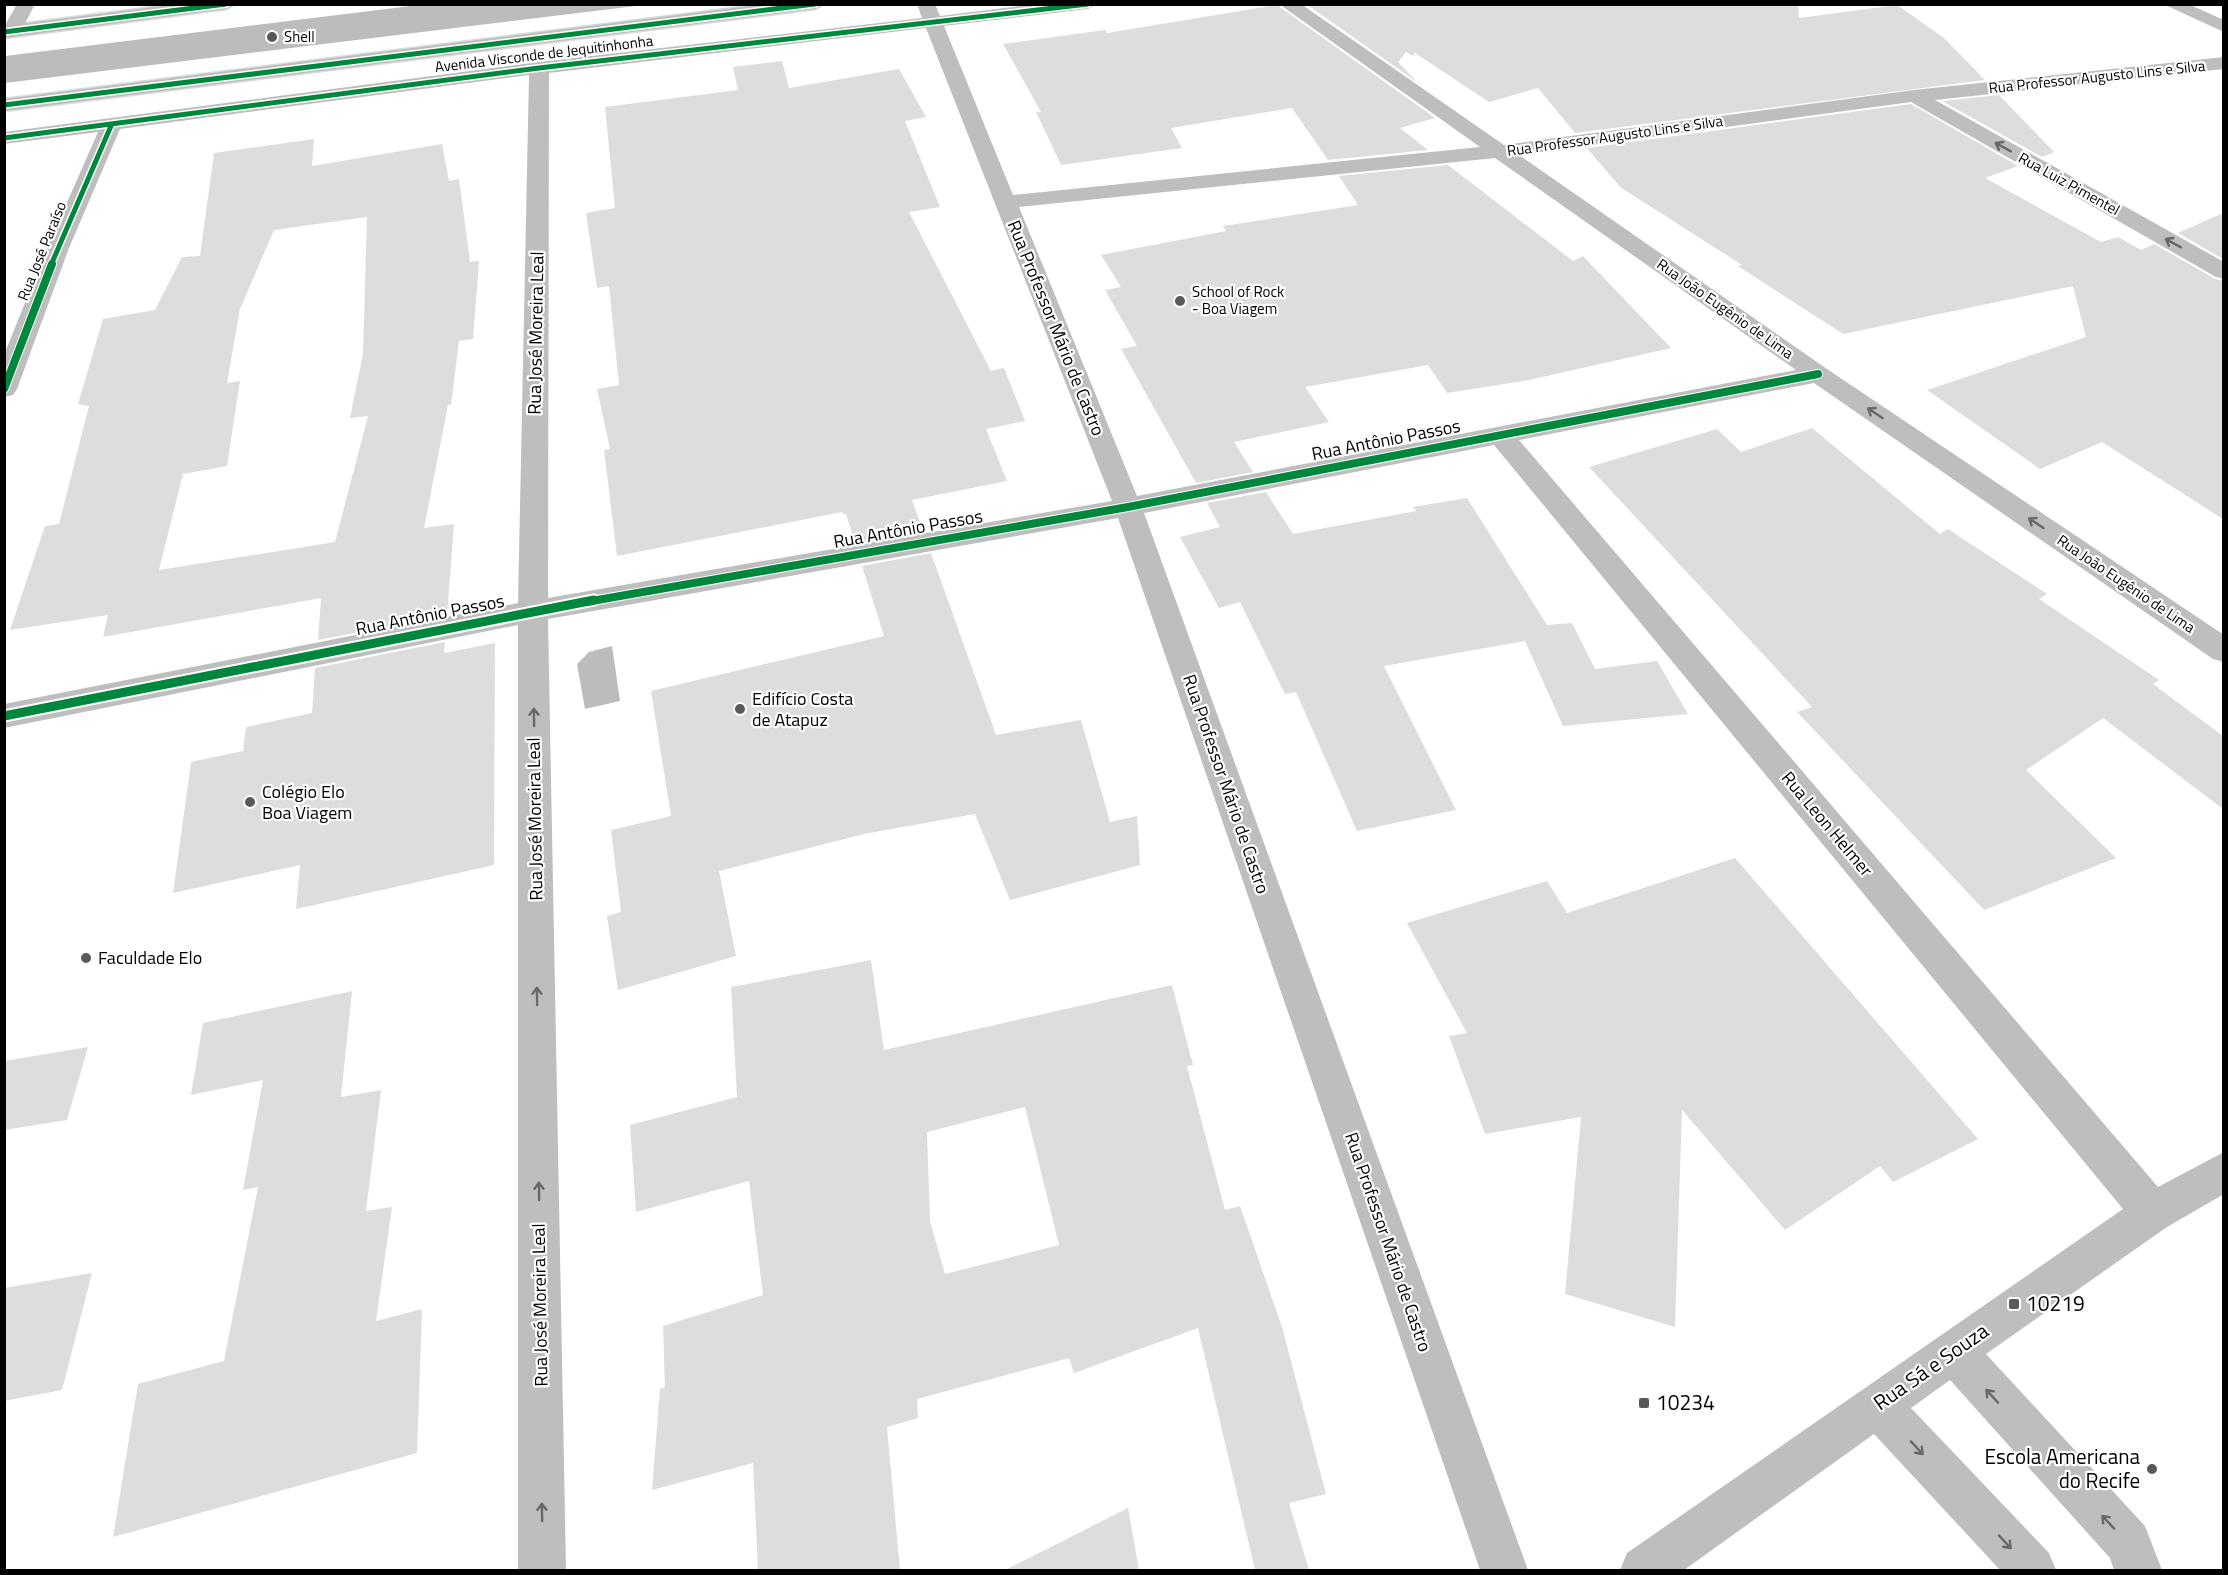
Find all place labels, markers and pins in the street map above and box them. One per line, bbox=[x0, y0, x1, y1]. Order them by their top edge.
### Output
place label: Shell bbox=[284, 25, 315, 48]
marker: Shell bbox=[265, 30, 279, 44]
place label: School of Rock - Boa Viagem bbox=[1192, 280, 1284, 320]
marker: School of Rock - Boa Viagem bbox=[1173, 294, 1187, 308]
place label: Edifício Costa de Atapuz bbox=[752, 685, 853, 733]
marker: Edifício Costa de Atapuz bbox=[733, 702, 747, 716]
place label: Colégio Elo Boa Viagem bbox=[262, 778, 352, 826]
marker: Colégio Elo Boa Viagem bbox=[243, 795, 257, 809]
place label: Faculdade Elo bbox=[98, 944, 202, 971]
marker: Faculdade Elo bbox=[79, 951, 93, 965]
place label: 10219 bbox=[2026, 1287, 2085, 1319]
marker: 10219 bbox=[2007, 1297, 2021, 1311]
place label: 10234 bbox=[1656, 1386, 1715, 1418]
marker: 10234 bbox=[1637, 1396, 1651, 1410]
place label: Escola Americana do Recife bbox=[1984, 1440, 2140, 1496]
marker: Escola Americana do Recife bbox=[2145, 1462, 2159, 1476]

